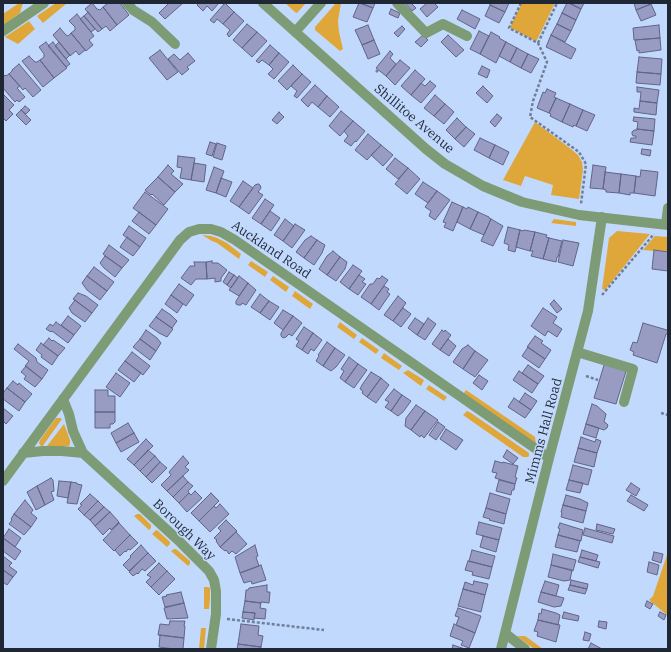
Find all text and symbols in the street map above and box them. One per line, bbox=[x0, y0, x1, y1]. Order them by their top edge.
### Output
street label: Shillitoe Avenue bbox=[371, 81, 457, 157]
street label: Auckland Road bbox=[228, 218, 314, 282]
street label: Mimms Hall Road bbox=[522, 376, 566, 486]
street label: Borough Way bbox=[149, 496, 219, 564]

